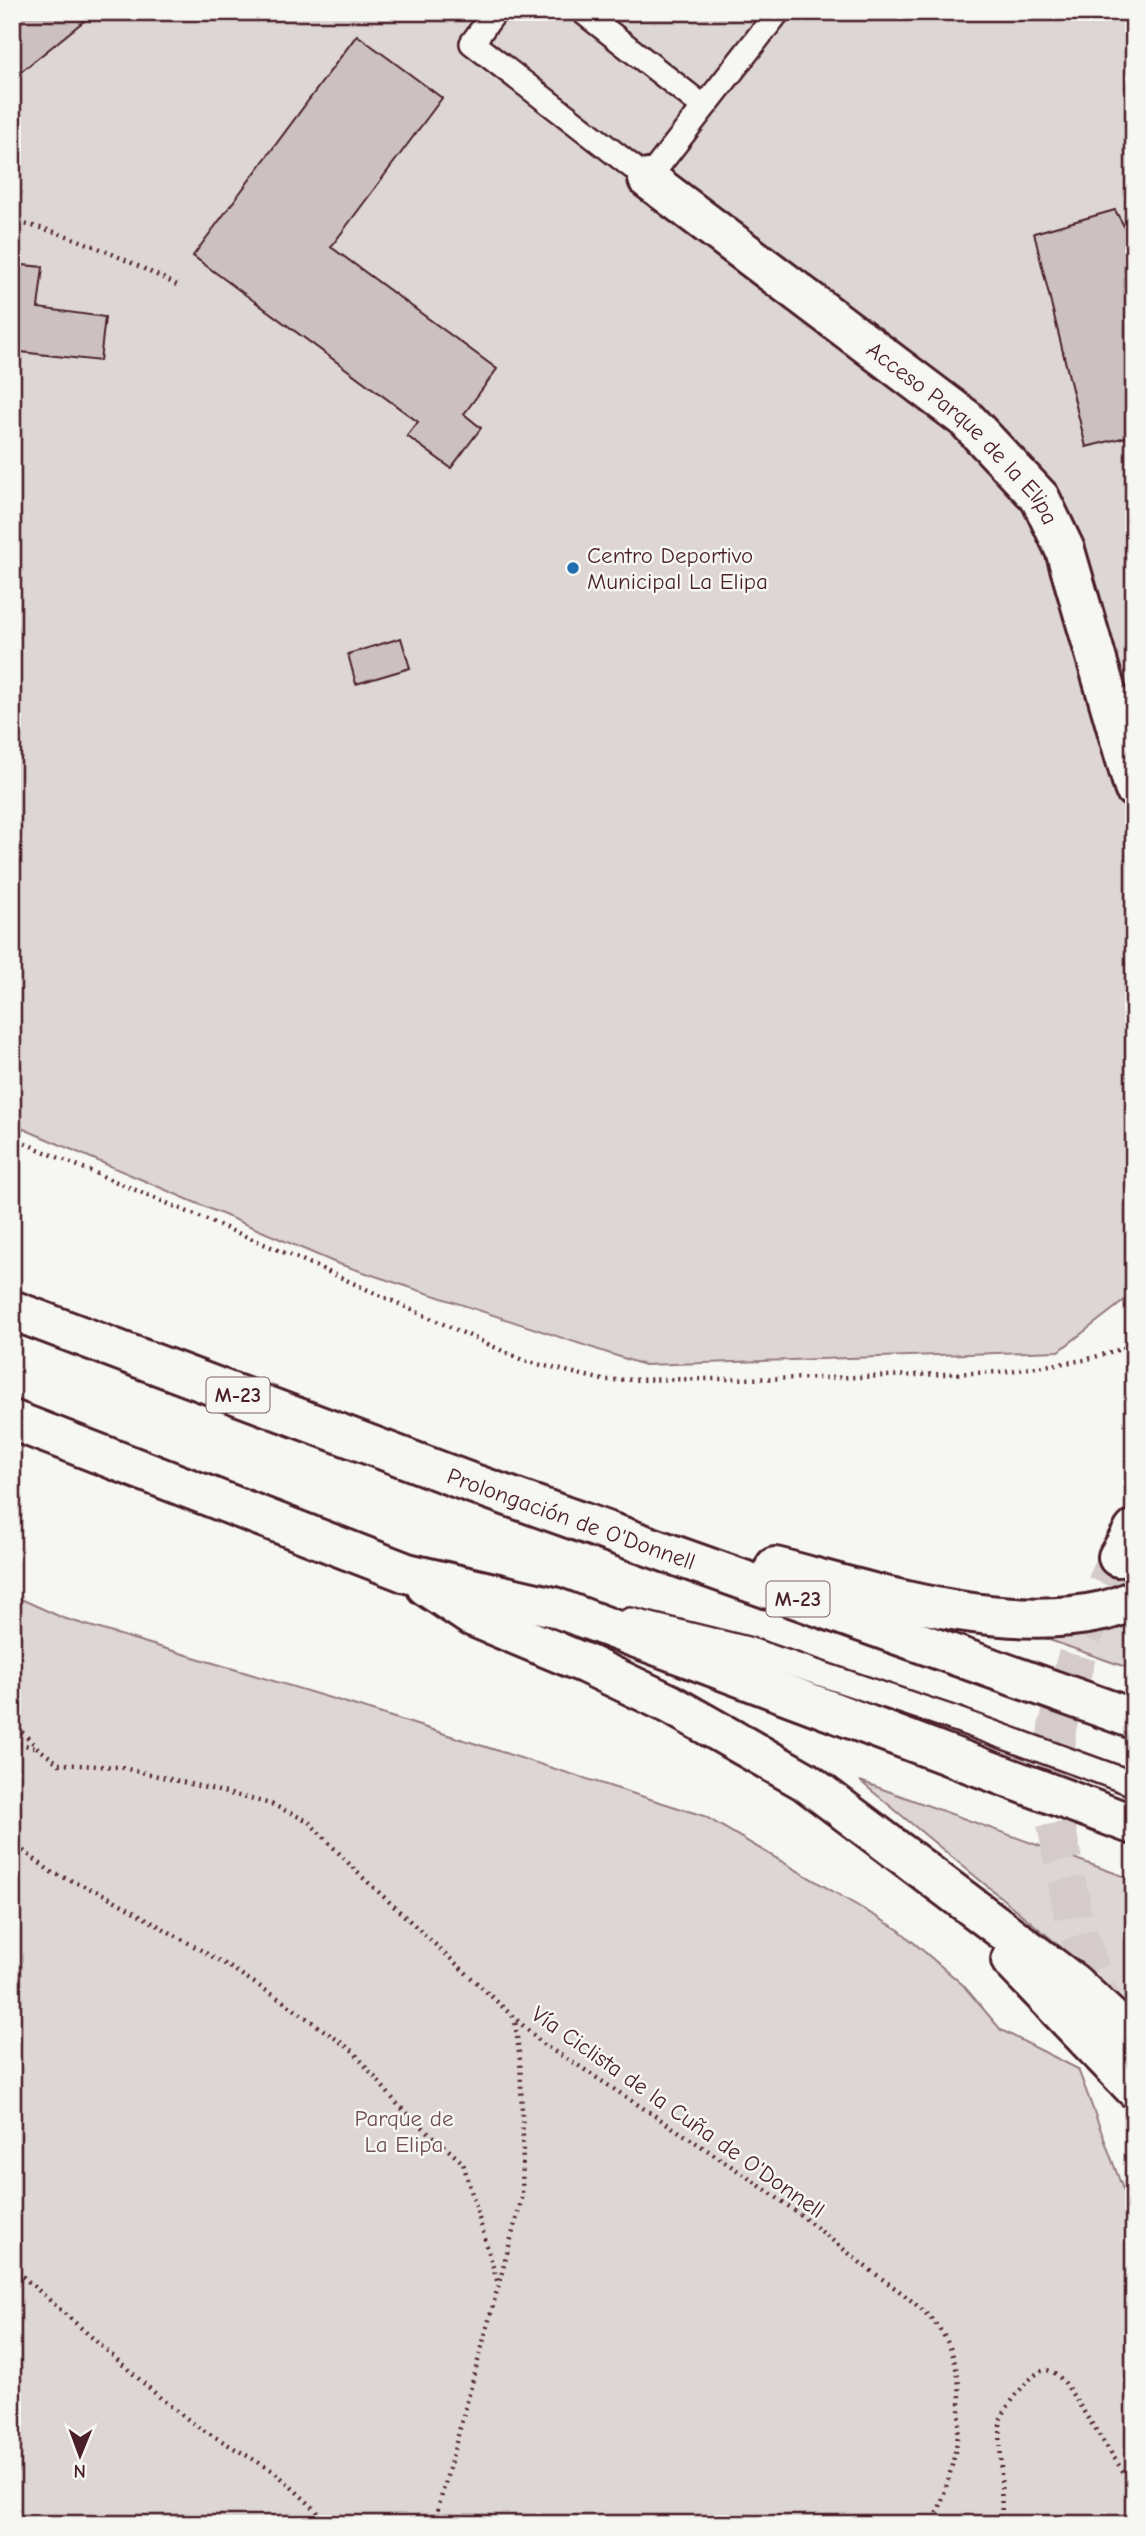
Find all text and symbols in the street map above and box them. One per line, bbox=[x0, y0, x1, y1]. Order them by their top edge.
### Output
street label: Acceso Parque de la Elipa bbox=[862, 336, 1064, 529]
place label: Centro Deportivo Municipal La Elipa bbox=[587, 542, 768, 595]
marker: Centro Deportivo Municipal La Elipa bbox=[565, 560, 581, 576]
road number: M-23 bbox=[206, 1378, 270, 1412]
street label: Prolongación de O'Donnell bbox=[444, 1462, 699, 1575]
road number: M-23 bbox=[766, 1582, 830, 1616]
street label: Vía Ciclista de la Cuña de O'Donnell bbox=[526, 2000, 830, 2224]
park label: Parque de La Elipa bbox=[354, 2105, 454, 2158]
north arrow bbox=[46, 2420, 116, 2490]
text: N bbox=[73, 2460, 86, 2482]

